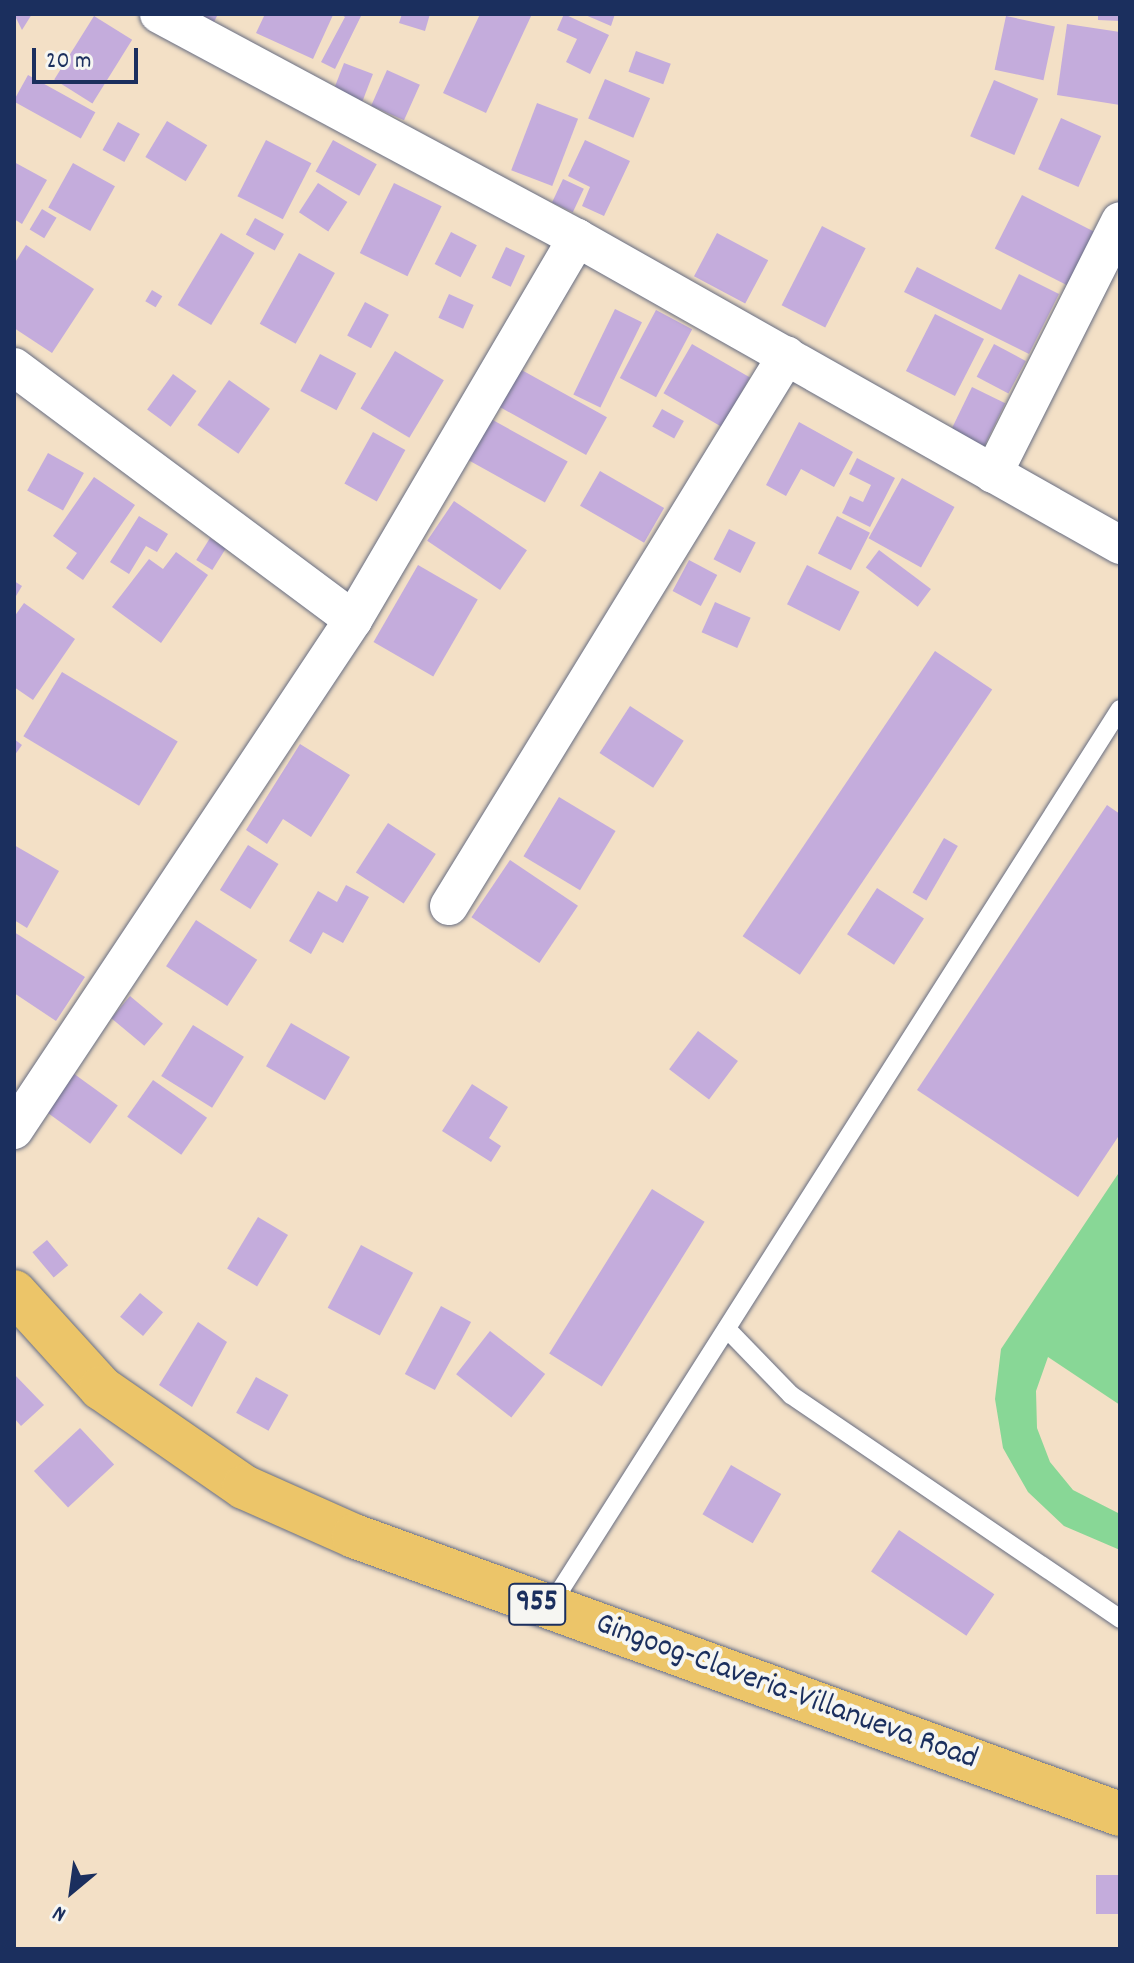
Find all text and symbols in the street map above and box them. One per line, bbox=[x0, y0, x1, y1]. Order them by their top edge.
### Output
scale bar bbox=[36, 32, 142, 82]
text: 20 m bbox=[46, 45, 92, 79]
road number: 955 bbox=[507, 1578, 567, 1630]
street label: Gingoog-Claveria-Villanueva Road bbox=[590, 1606, 982, 1780]
north arrow bbox=[32, 1851, 112, 1931]
text: N bbox=[48, 1896, 72, 1929]

